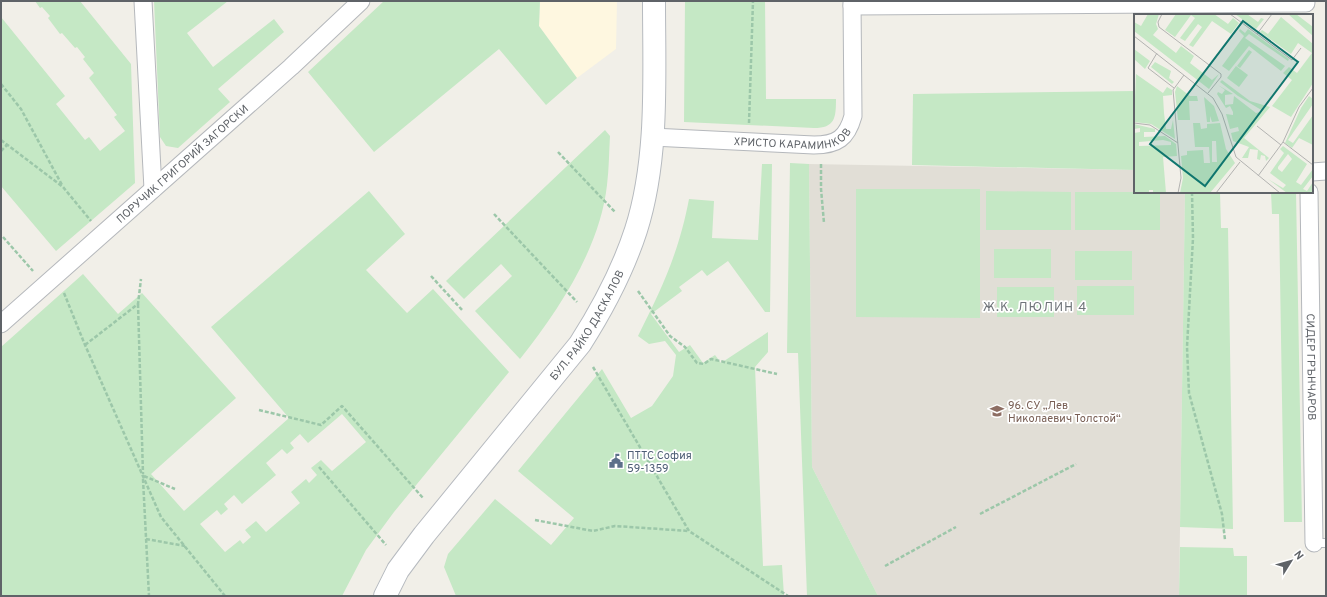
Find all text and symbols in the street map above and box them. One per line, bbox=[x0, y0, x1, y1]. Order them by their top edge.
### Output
inset map bbox=[1134, 14, 1313, 193]
street label: ПОРУЧИК ГРИГОРИЙ ЗАГОРСКИ bbox=[114, 102, 252, 226]
street label: ХРИСТО КАРАМИНКОВ bbox=[733, 126, 855, 153]
street label: БУЛ. РАЙКО ДАСКАЛОВ bbox=[547, 268, 628, 383]
district label: Ж.К. ЛЮЛИН 4 bbox=[983, 300, 1087, 316]
street label: СИДЕР ГРЪНЧАРОВ bbox=[1303, 313, 1318, 421]
place label: 96. СУ „Лев Николаевич Толстой“ bbox=[1008, 399, 1121, 426]
school or university icon: 96. СУ „Лев Николаевич Толстой“ bbox=[989, 403, 1005, 419]
place label: ПТТС София 59-1359 bbox=[627, 449, 692, 476]
public building icon: ПТТС София 59-1359 bbox=[608, 453, 624, 469]
north arrow bbox=[1271, 541, 1311, 581]
text: N bbox=[1290, 548, 1306, 563]

